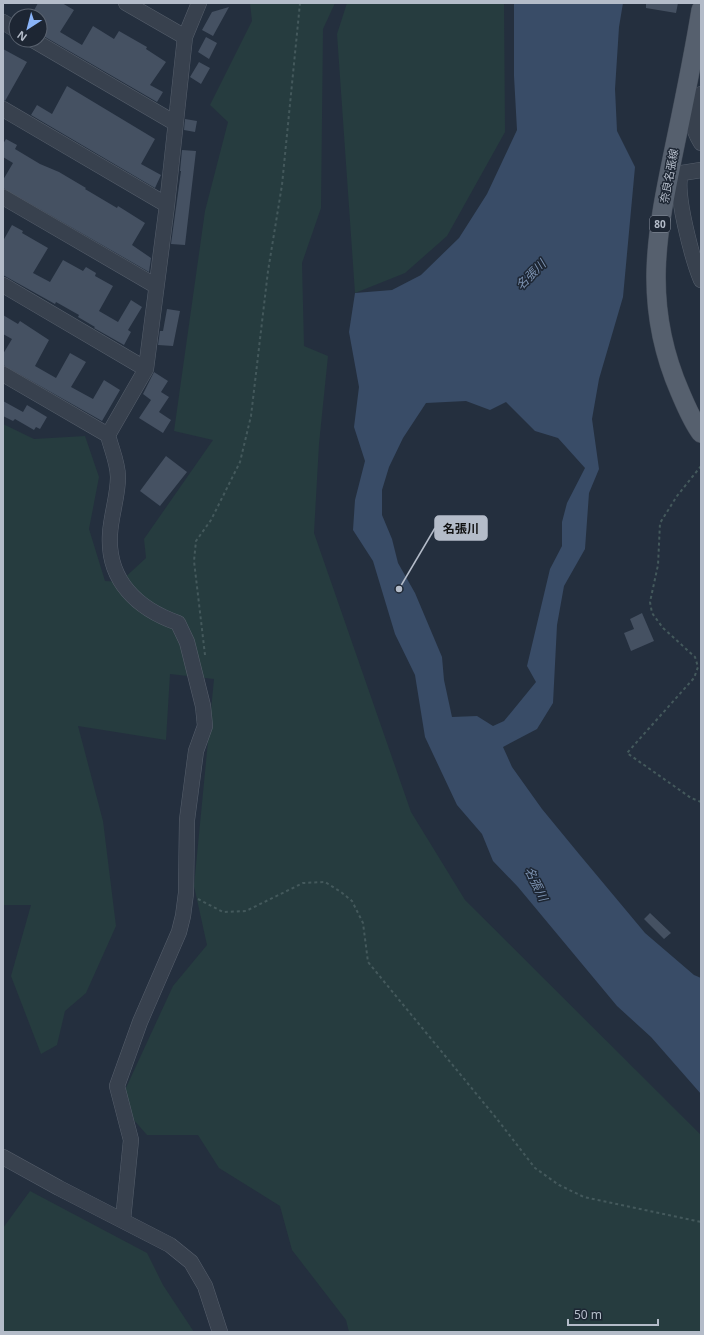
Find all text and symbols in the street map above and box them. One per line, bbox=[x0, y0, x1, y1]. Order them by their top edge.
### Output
north arrow bbox=[8, 8, 48, 48]
text: N bbox=[14, 28, 30, 45]
street label: 奈良名張線 bbox=[656, 147, 681, 204]
road number: 80 bbox=[650, 216, 670, 232]
water label: 名張川 bbox=[512, 254, 551, 293]
callout: 名張川 bbox=[435, 516, 487, 540]
text: 名張川 bbox=[443, 520, 479, 537]
water label: 名張川 bbox=[521, 864, 553, 905]
scale bar bbox=[568, 1301, 658, 1327]
text: 50 m bbox=[574, 1306, 602, 1323]

